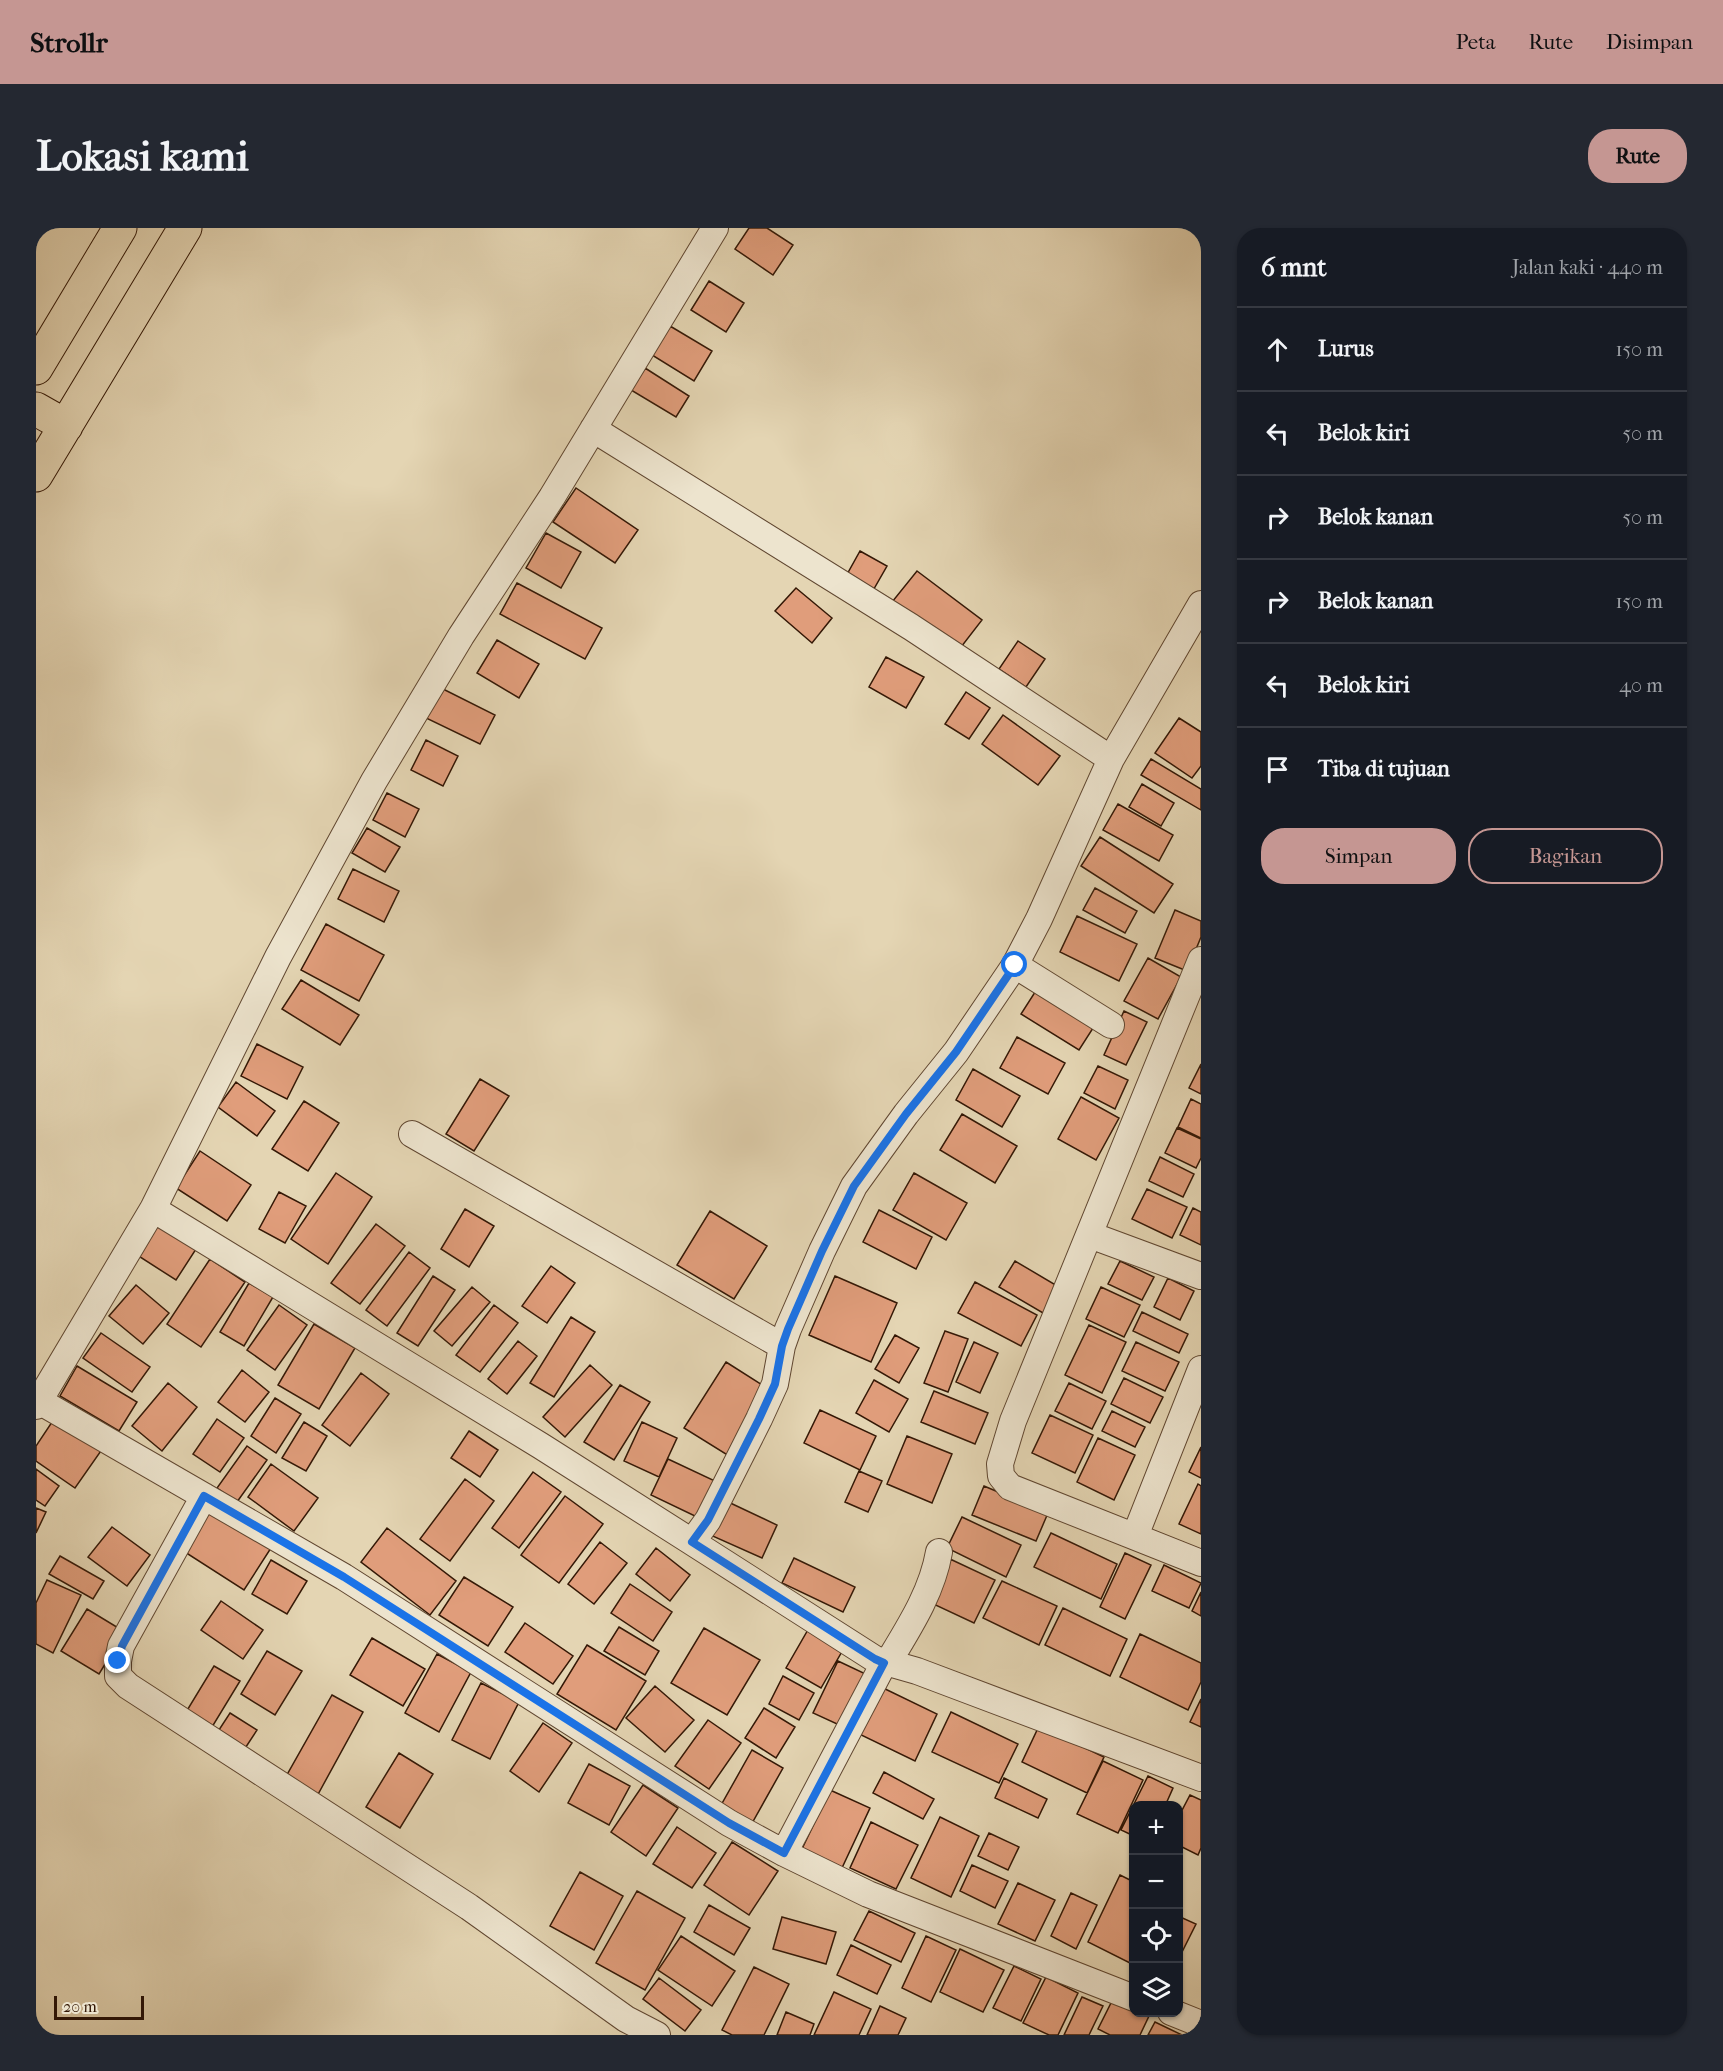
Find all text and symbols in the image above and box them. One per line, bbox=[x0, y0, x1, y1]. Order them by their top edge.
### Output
text: Strollr bbox=[30, 26, 108, 59]
text: Peta bbox=[1456, 30, 1495, 54]
text: Rute bbox=[1528, 30, 1573, 54]
text: Disimpan bbox=[1606, 30, 1693, 54]
button: Rute bbox=[1588, 129, 1687, 183]
text: Lokasi kami bbox=[36, 132, 249, 181]
text: 6 mnt bbox=[1261, 252, 1326, 283]
text: Jalan kaki · 440 m bbox=[1512, 256, 1663, 279]
icon: ahead bbox=[1261, 333, 1294, 366]
text: Lurus bbox=[1318, 336, 1374, 362]
text: 150 m bbox=[1615, 338, 1663, 361]
icon: left bbox=[1261, 417, 1294, 450]
text: Belok kiri bbox=[1318, 420, 1410, 446]
text: 50 m bbox=[1622, 422, 1663, 445]
icon: right bbox=[1261, 501, 1294, 534]
text: Belok kanan bbox=[1318, 504, 1433, 530]
text: 50 m bbox=[1622, 506, 1663, 529]
icon: right bbox=[1261, 585, 1294, 618]
text: Belok kanan bbox=[1318, 588, 1433, 614]
text: 150 m bbox=[1615, 590, 1663, 613]
icon: left bbox=[1261, 669, 1294, 702]
text: Belok kiri bbox=[1318, 672, 1410, 698]
text: 40 m bbox=[1619, 674, 1663, 697]
icon: arrive bbox=[1261, 753, 1294, 786]
text: Tiba di tujuan bbox=[1318, 756, 1450, 782]
button: Simpan bbox=[1261, 828, 1456, 884]
button: Bagikan bbox=[1468, 828, 1663, 884]
route start bbox=[1001, 951, 1027, 977]
route end bbox=[104, 1647, 130, 1673]
map controls bbox=[1129, 1801, 1183, 2017]
button: + bbox=[1129, 1801, 1183, 1855]
button: − bbox=[1129, 1855, 1183, 1909]
button: locate bbox=[1129, 1909, 1183, 1963]
button: layers bbox=[1129, 1963, 1183, 2017]
scale bar bbox=[54, 1993, 144, 2020]
text: 20 m bbox=[63, 1997, 97, 2016]

